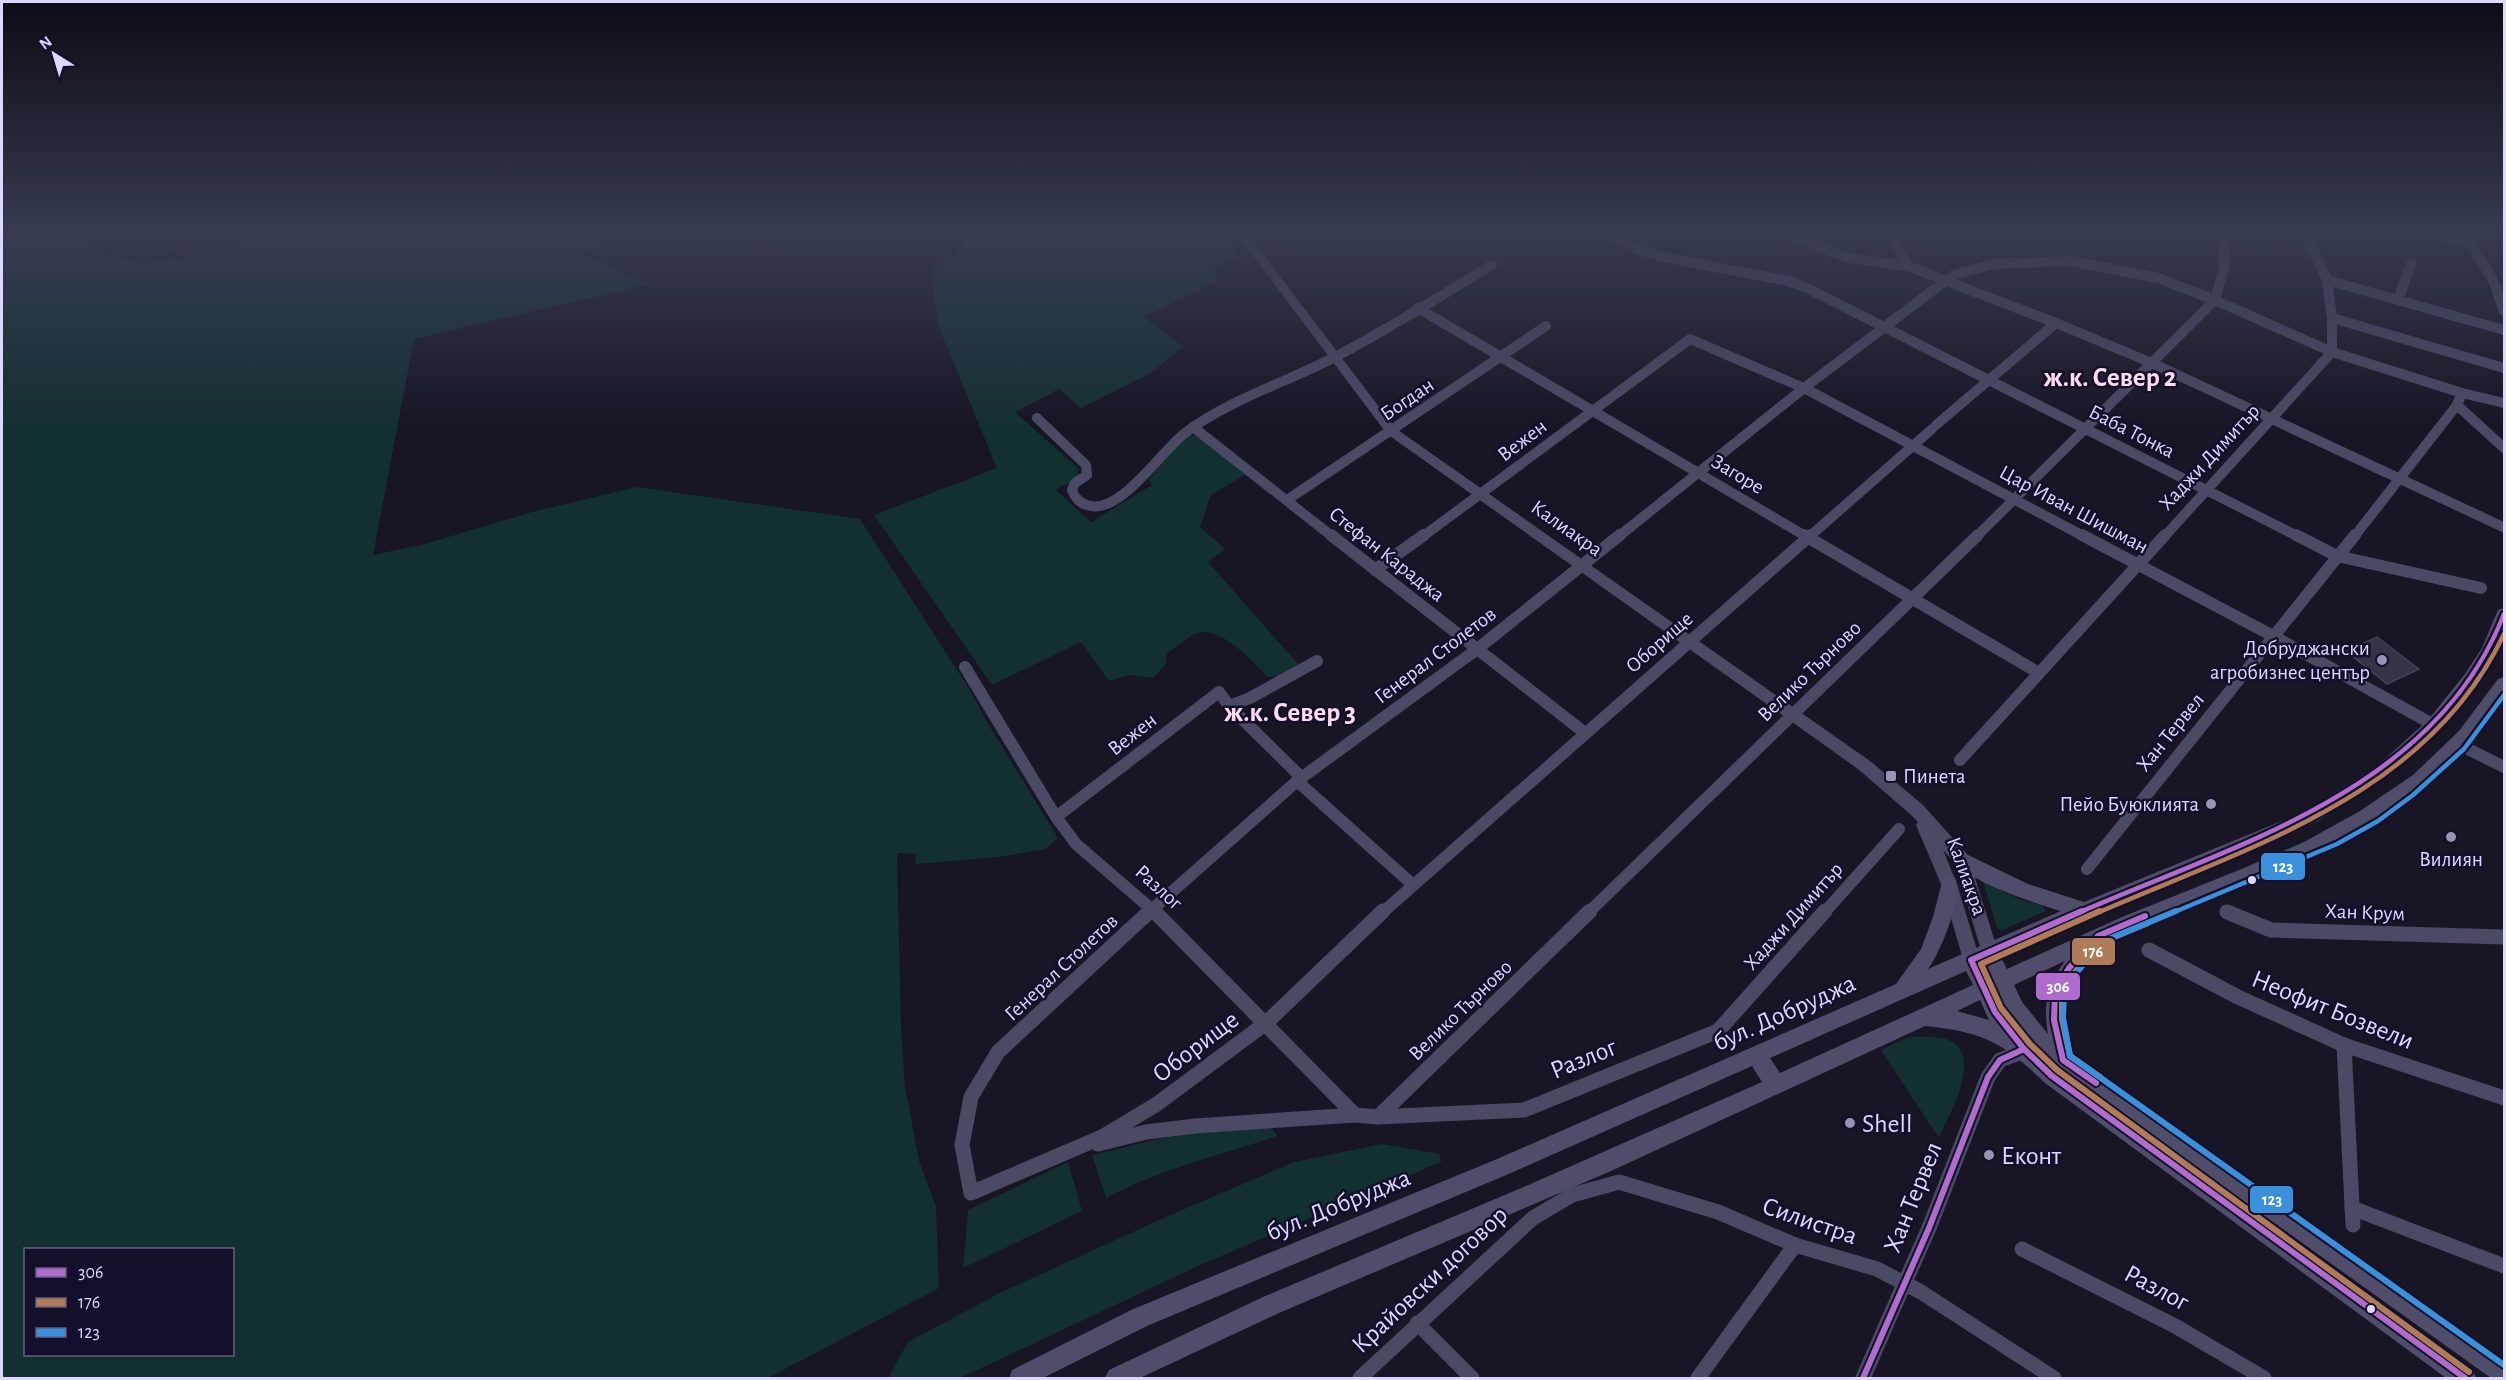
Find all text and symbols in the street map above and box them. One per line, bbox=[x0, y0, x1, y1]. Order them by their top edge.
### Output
north arrow bbox=[24, 24, 84, 84]
text: N bbox=[36, 33, 55, 53]
district label: ж.к. Север 2 bbox=[2044, 364, 2177, 391]
street label: Богдан bbox=[1377, 374, 1438, 425]
street label: Хаджи Димитър bbox=[2155, 400, 2264, 515]
street label: Баба Тонка bbox=[2085, 401, 2178, 462]
street label: Вежен bbox=[1494, 415, 1551, 465]
street label: Загоре bbox=[1708, 451, 1768, 498]
street label: Цар Иван Шишман bbox=[1996, 461, 2152, 558]
street label: Калиакра bbox=[1527, 496, 1606, 561]
street label: Стефан Караджа bbox=[1325, 503, 1449, 606]
street label: Генерал Столетов bbox=[1371, 603, 1500, 708]
street label: Оборище bbox=[1622, 608, 1697, 677]
street label: Велико Търново bbox=[1754, 617, 1865, 726]
place label: Добруджански агробизнес център bbox=[2210, 638, 2370, 683]
marker: Добруджански агробизнес център bbox=[2375, 653, 2389, 667]
street label: Хан Тервел bbox=[2133, 689, 2208, 776]
district label: ж.к. Север 3 bbox=[1224, 699, 1356, 726]
street label: Вежен bbox=[1104, 709, 1161, 760]
place label: Пинета bbox=[1903, 766, 1966, 787]
marker: Пинета bbox=[1884, 769, 1898, 783]
place label: Пейо Буюклията bbox=[2059, 794, 2199, 815]
marker: Пейо Буюклията bbox=[2204, 797, 2218, 811]
marker: Вилиян bbox=[2444, 830, 2458, 844]
street label: Калиакра bbox=[1943, 834, 1990, 918]
place label: Вилиян bbox=[2419, 849, 2483, 870]
line badge: 123 bbox=[2260, 852, 2306, 881]
street label: Хаджи Димитър bbox=[1740, 858, 1847, 974]
text: 123 bbox=[2273, 859, 2293, 875]
street label: Разлог bbox=[1131, 861, 1187, 914]
unlabelled marker bbox=[2246, 874, 2258, 886]
street label: Хан Крум bbox=[2324, 901, 2406, 924]
street label: Генерал Столетов bbox=[1001, 910, 1122, 1025]
line badge: 176 bbox=[2071, 937, 2116, 966]
text: 176 bbox=[2083, 944, 2103, 960]
street label: Велико Търново bbox=[1405, 956, 1516, 1065]
street label: Неофит Бозвели bbox=[2248, 966, 2417, 1054]
street label: бул. Добруджа bbox=[1709, 970, 1860, 1056]
line badge: 306 bbox=[2035, 972, 2081, 1001]
text: 306 bbox=[2047, 979, 2070, 995]
street label: Оборище bbox=[1148, 1006, 1244, 1087]
street label: Разлог bbox=[1547, 1034, 1621, 1084]
place label: Shell bbox=[1862, 1111, 1912, 1137]
marker: Shell bbox=[1843, 1116, 1857, 1130]
street label: Хан Тервел bbox=[1879, 1138, 1947, 1256]
place label: Еконт bbox=[2001, 1143, 2062, 1169]
marker: Еконт bbox=[1982, 1148, 1996, 1162]
street label: бул. Добруджа bbox=[1263, 1164, 1414, 1246]
line badge: 123 bbox=[2249, 1185, 2294, 1214]
text: 123 bbox=[2262, 1192, 2282, 1208]
street label: Силистра bbox=[1759, 1193, 1861, 1249]
street label: Крайовски договор bbox=[1347, 1201, 1512, 1358]
legend bbox=[24, 1248, 234, 1356]
street label: Разлог bbox=[2120, 1260, 2194, 1316]
text: 306 bbox=[78, 1264, 103, 1282]
text: 176 bbox=[78, 1294, 100, 1312]
unlabelled marker bbox=[2365, 1303, 2377, 1315]
text: 123 bbox=[78, 1324, 100, 1342]

